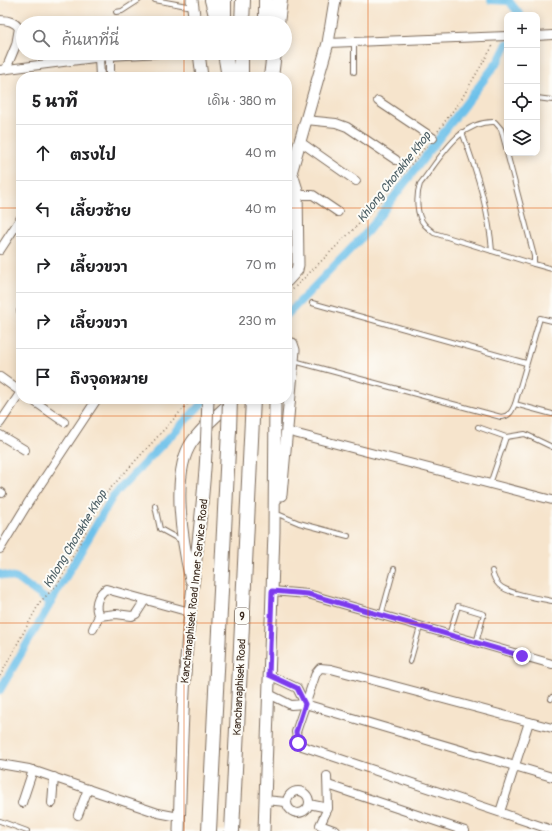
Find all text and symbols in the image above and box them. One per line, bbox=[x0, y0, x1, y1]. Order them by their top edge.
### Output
map controls bbox=[504, 12, 540, 156]
button: + bbox=[504, 12, 540, 48]
search box bbox=[16, 16, 292, 60]
icon: search bbox=[30, 27, 52, 49]
text: ค้นหาที่นี่ bbox=[62, 31, 119, 50]
button: − bbox=[504, 48, 540, 84]
button: locate bbox=[504, 84, 540, 120]
text: 5 นาที bbox=[32, 91, 78, 112]
text: เดิน · 380 m bbox=[207, 93, 276, 109]
button: layers bbox=[504, 120, 540, 156]
water label: Khlong Chorakhe Khop bbox=[354, 128, 435, 226]
icon: ahead bbox=[32, 142, 54, 164]
text: 40 m bbox=[245, 145, 276, 161]
text: ตรงไป bbox=[70, 146, 116, 165]
icon: left bbox=[32, 198, 54, 220]
text: 40 m bbox=[245, 201, 276, 217]
text: เลี้ยวซ้าย bbox=[70, 202, 131, 221]
icon: right bbox=[32, 254, 54, 276]
text: 70 m bbox=[246, 257, 276, 273]
text: เลี้ยวขวา bbox=[70, 258, 128, 277]
icon: right bbox=[32, 310, 54, 332]
text: 230 m bbox=[239, 313, 276, 329]
text: เลี้ยวขวา bbox=[70, 314, 128, 333]
icon: arrive bbox=[32, 366, 54, 388]
text: ถึงจุดหมาย bbox=[70, 370, 148, 389]
water label: Khlong Chorakhe Khop bbox=[40, 487, 111, 591]
street label: Kanchanaphisek Road Inner Service Road bbox=[178, 498, 211, 684]
road number: 9 bbox=[235, 608, 249, 624]
street label: Kanchanaphisek Road bbox=[230, 638, 249, 736]
route end bbox=[513, 647, 531, 665]
route start bbox=[289, 734, 307, 752]

